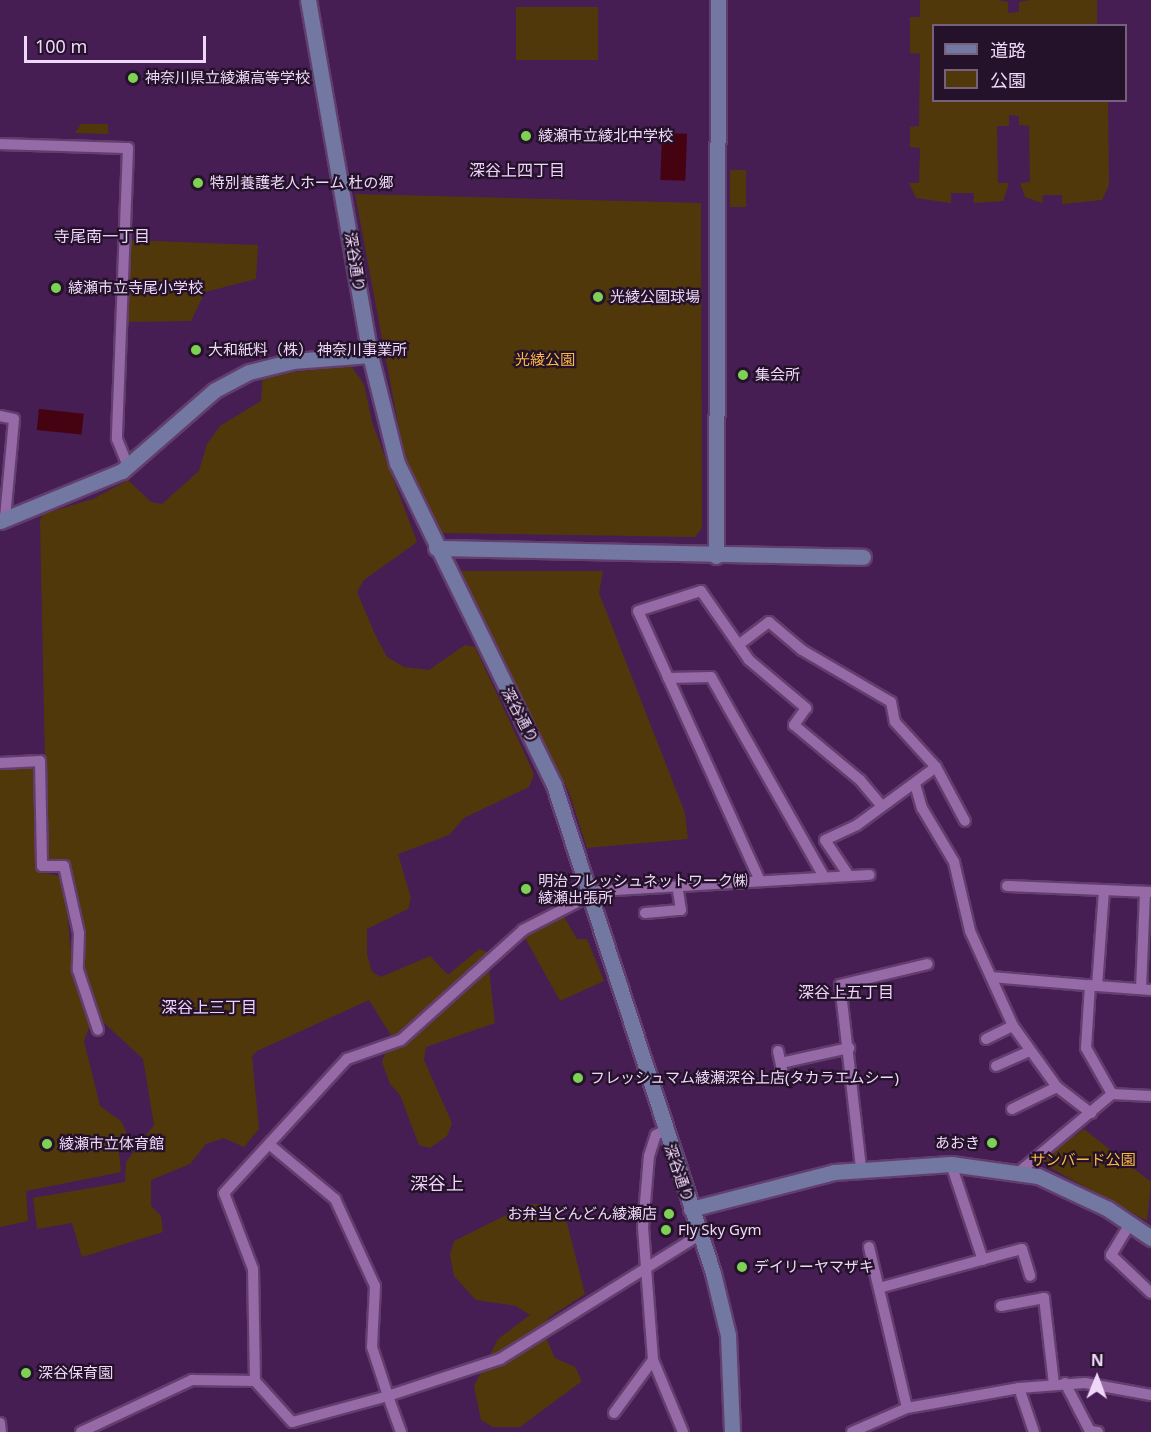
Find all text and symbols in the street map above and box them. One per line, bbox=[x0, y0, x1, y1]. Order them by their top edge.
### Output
scale bar bbox=[27, 24, 208, 62]
legend bbox=[932, 24, 1127, 102]
text: 100 m bbox=[35, 34, 87, 58]
text: 道路 bbox=[990, 38, 1026, 62]
text: 公園 bbox=[990, 68, 1026, 92]
place label: 神奈川県立綾瀬高等学校 bbox=[145, 69, 310, 87]
marker: 神奈川県立綾瀬高等学校 bbox=[126, 71, 140, 85]
place label: 綾瀬市立綾北中学校 bbox=[538, 127, 673, 145]
marker: 綾瀬市立綾北中学校 bbox=[519, 129, 533, 143]
district label: 深谷上四丁目 bbox=[469, 160, 565, 180]
place label: 特別養護老人ホーム 杜の郷 bbox=[210, 174, 394, 192]
marker: 特別養護老人ホーム 杜の郷 bbox=[191, 176, 205, 190]
district label: 寺尾南一丁目 bbox=[54, 226, 150, 246]
street label: 深谷通り bbox=[341, 231, 369, 293]
place label: 綾瀬市立寺尾小学校 bbox=[68, 279, 203, 297]
marker: 綾瀬市立寺尾小学校 bbox=[49, 281, 63, 295]
place label: 光綾公園球場 bbox=[610, 288, 700, 306]
marker: 光綾公園球場 bbox=[591, 290, 605, 304]
place label: 大和紙料（株） 神奈川事業所 bbox=[208, 341, 407, 359]
marker: 大和紙料（株） 神奈川事業所 bbox=[189, 343, 203, 357]
park label: 光綾公園 bbox=[515, 351, 575, 369]
place label: 集会所 bbox=[755, 366, 800, 384]
marker: 集会所 bbox=[736, 368, 750, 382]
street label: 深谷通り bbox=[498, 684, 542, 746]
place label: 明治フレッシュネットワーク㈱ 綾瀬出張所 bbox=[538, 871, 748, 906]
marker: 明治フレッシュネットワーク㈱ 綾瀬出張所 bbox=[519, 882, 533, 896]
district label: 深谷上五丁目 bbox=[798, 982, 894, 1002]
district label: 深谷上三丁目 bbox=[161, 997, 257, 1017]
place label: フレッシュマム綾瀬深谷上店(タカラエムシー) bbox=[590, 1069, 899, 1087]
marker: フレッシュマム綾瀬深谷上店(タカラエムシー) bbox=[571, 1071, 585, 1085]
place label: あおき bbox=[935, 1134, 980, 1152]
place label: 綾瀬市立体育館 bbox=[59, 1135, 164, 1153]
marker: あおき bbox=[985, 1136, 999, 1150]
marker: 綾瀬市立体育館 bbox=[40, 1137, 54, 1151]
street label: 深谷通り bbox=[661, 1142, 697, 1204]
park label: サンバード公園 bbox=[1031, 1151, 1135, 1169]
district label: 深谷上 bbox=[410, 1172, 464, 1194]
place label: お弁当どんどん綾瀬店 bbox=[507, 1205, 657, 1223]
marker: お弁当どんどん綾瀬店 bbox=[662, 1207, 676, 1221]
place label: Fly Sky Gym bbox=[678, 1221, 762, 1239]
marker: Fly Sky Gym bbox=[659, 1223, 673, 1237]
place label: デイリーヤマザキ bbox=[754, 1258, 874, 1276]
marker: デイリーヤマザキ bbox=[735, 1260, 749, 1274]
north arrow bbox=[1067, 1348, 1127, 1408]
text: N bbox=[1091, 1349, 1104, 1371]
place label: 深谷保育園 bbox=[38, 1364, 113, 1382]
marker: 深谷保育園 bbox=[19, 1366, 33, 1380]

